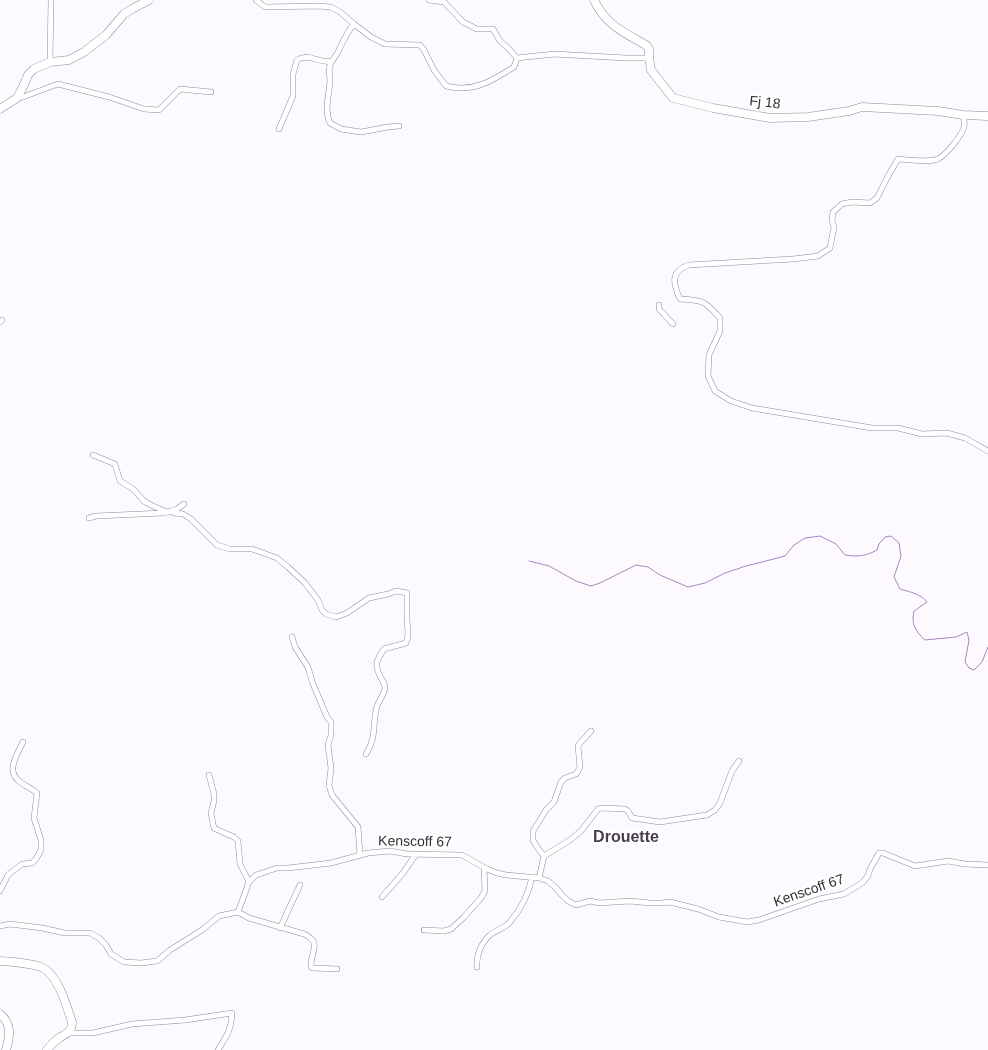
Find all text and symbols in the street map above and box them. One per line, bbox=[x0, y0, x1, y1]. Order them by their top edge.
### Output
street label: Fj 18 bbox=[749, 93, 781, 113]
district label: Drouette bbox=[593, 828, 659, 848]
street label: Kenscoff 67 bbox=[378, 833, 452, 851]
street label: Kenscoff 67 bbox=[771, 871, 847, 911]

